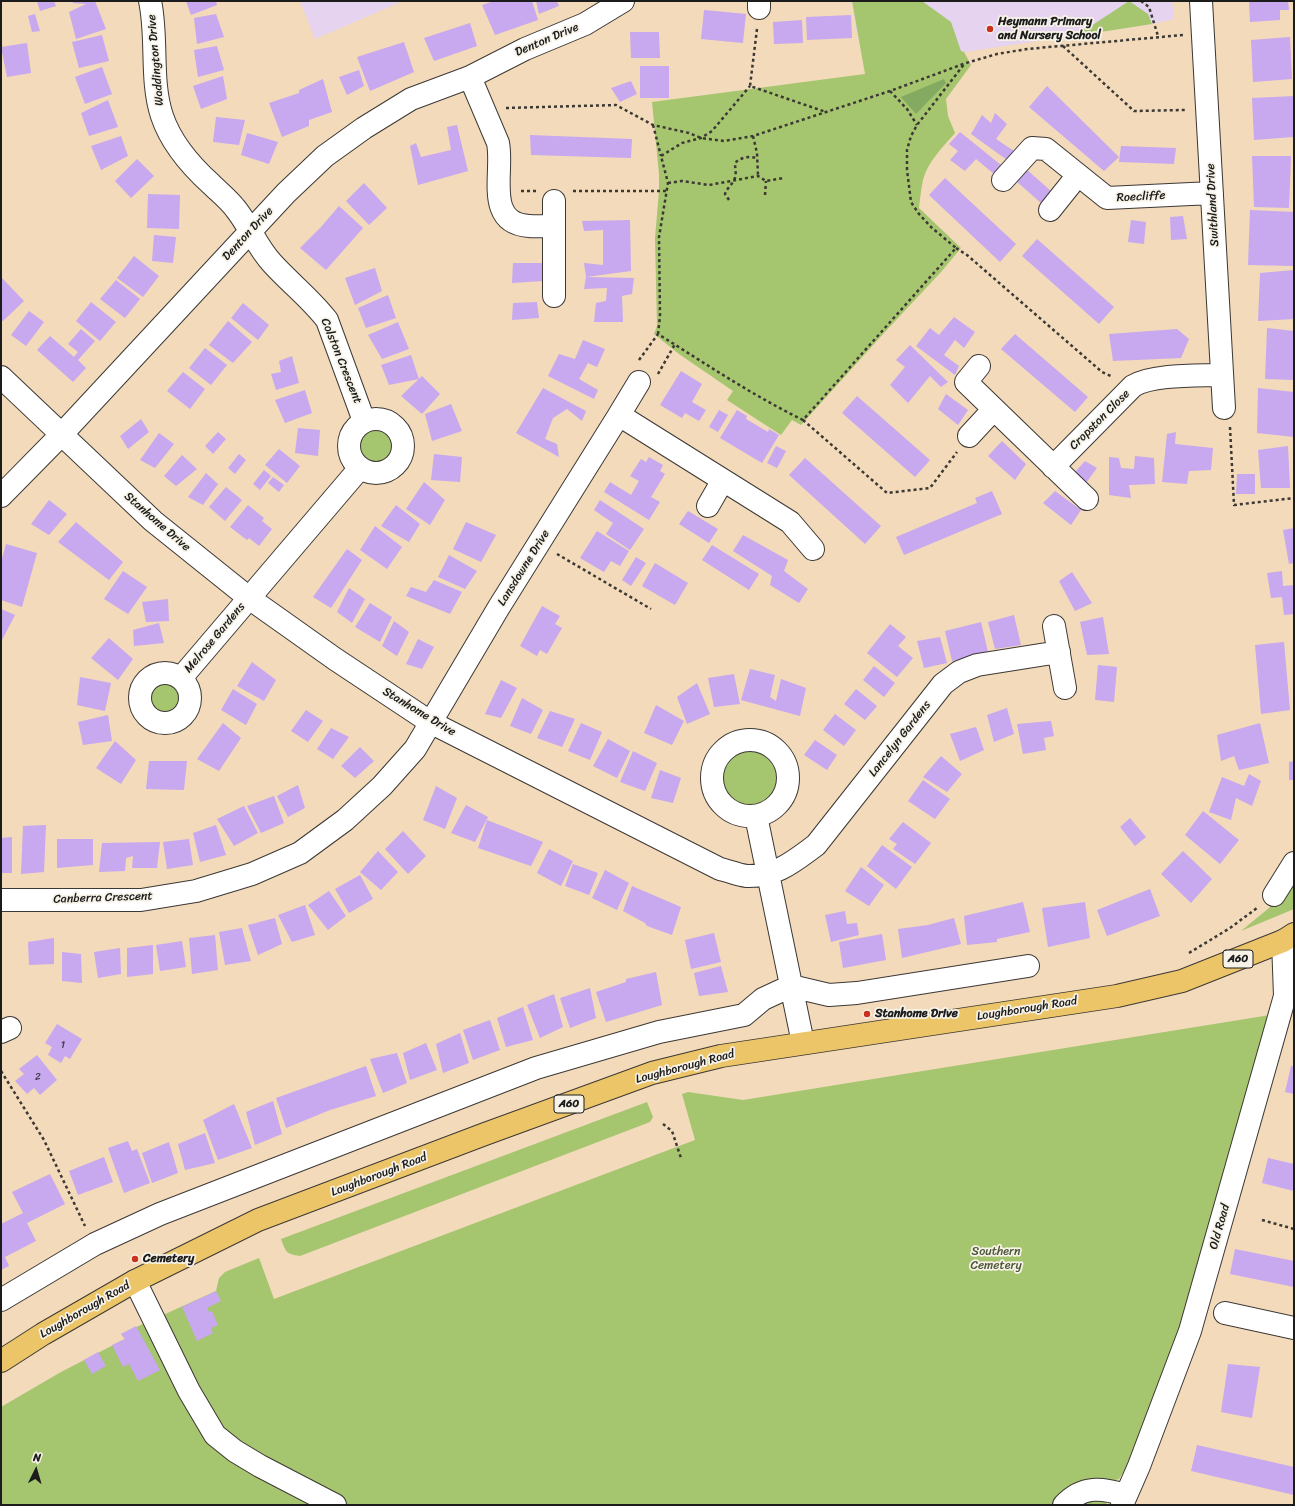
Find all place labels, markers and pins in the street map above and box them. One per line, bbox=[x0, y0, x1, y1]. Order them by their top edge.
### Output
place label: Heymann Primary and Nursery School bbox=[998, 15, 1101, 43]
marker: Heymann Primary and Nursery School bbox=[985, 24, 995, 34]
place label: Stanhome Drive bbox=[875, 1007, 958, 1021]
marker: Stanhome Drive bbox=[862, 1009, 872, 1019]
place label: Cemetery bbox=[143, 1252, 194, 1266]
marker: Cemetery bbox=[130, 1254, 140, 1264]

